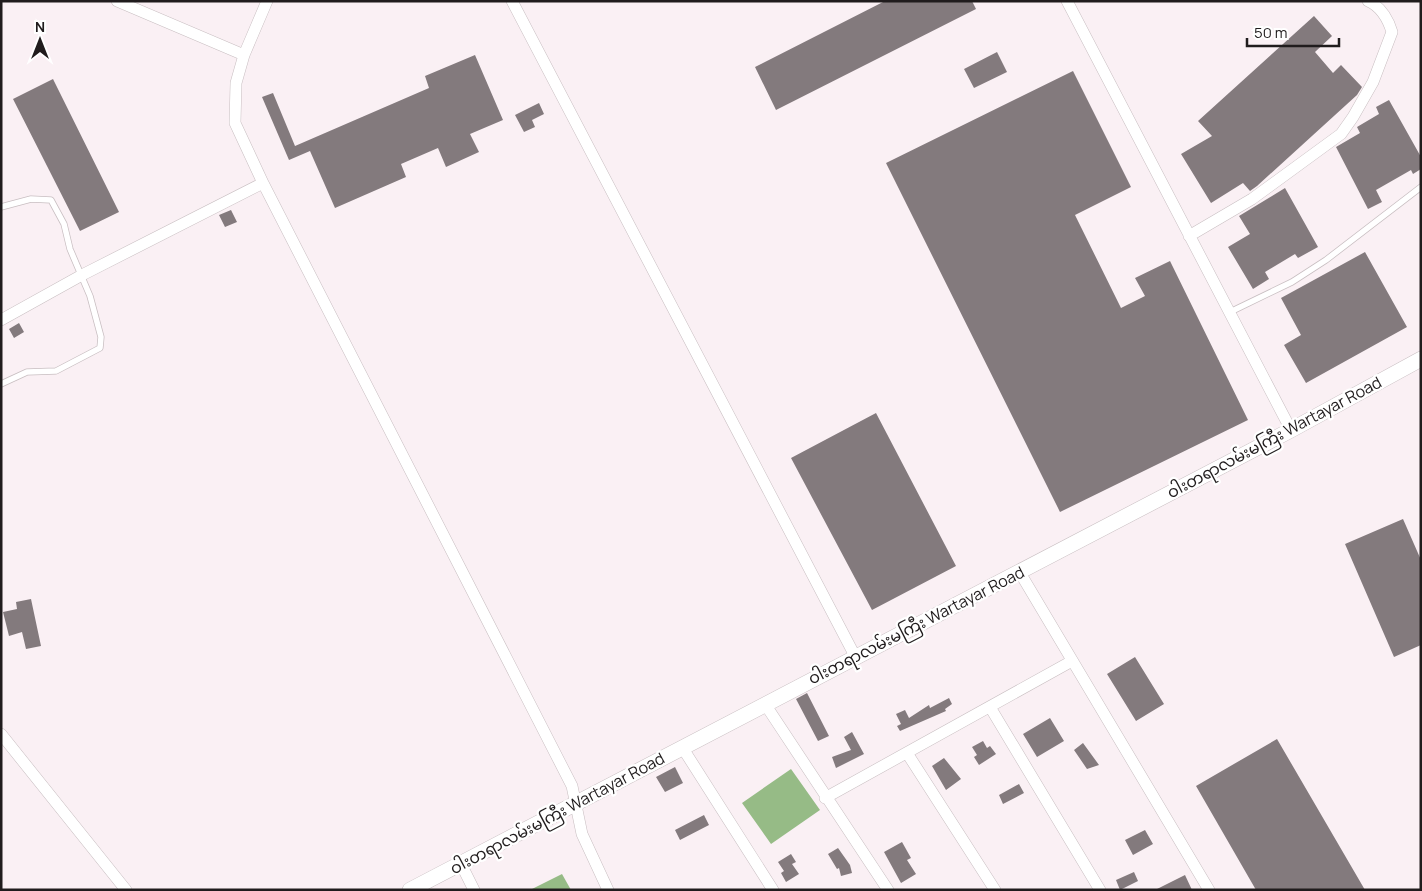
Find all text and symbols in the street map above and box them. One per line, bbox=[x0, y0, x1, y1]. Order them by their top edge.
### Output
north arrow bbox=[15, 15, 65, 65]
scale bar bbox=[1247, 15, 1340, 47]
text: N bbox=[35, 17, 45, 36]
text: 50 m bbox=[1254, 22, 1288, 43]
street label: ဝါးတရာလမ်းမကြီး Wartayar Road bbox=[1163, 371, 1387, 506]
street label: ဝါးတရာလမ်းမကြီး Wartayar Road bbox=[804, 561, 1029, 692]
street label: ဝါးတရာလမ်းမကြီး Wartayar Road bbox=[446, 747, 670, 882]

